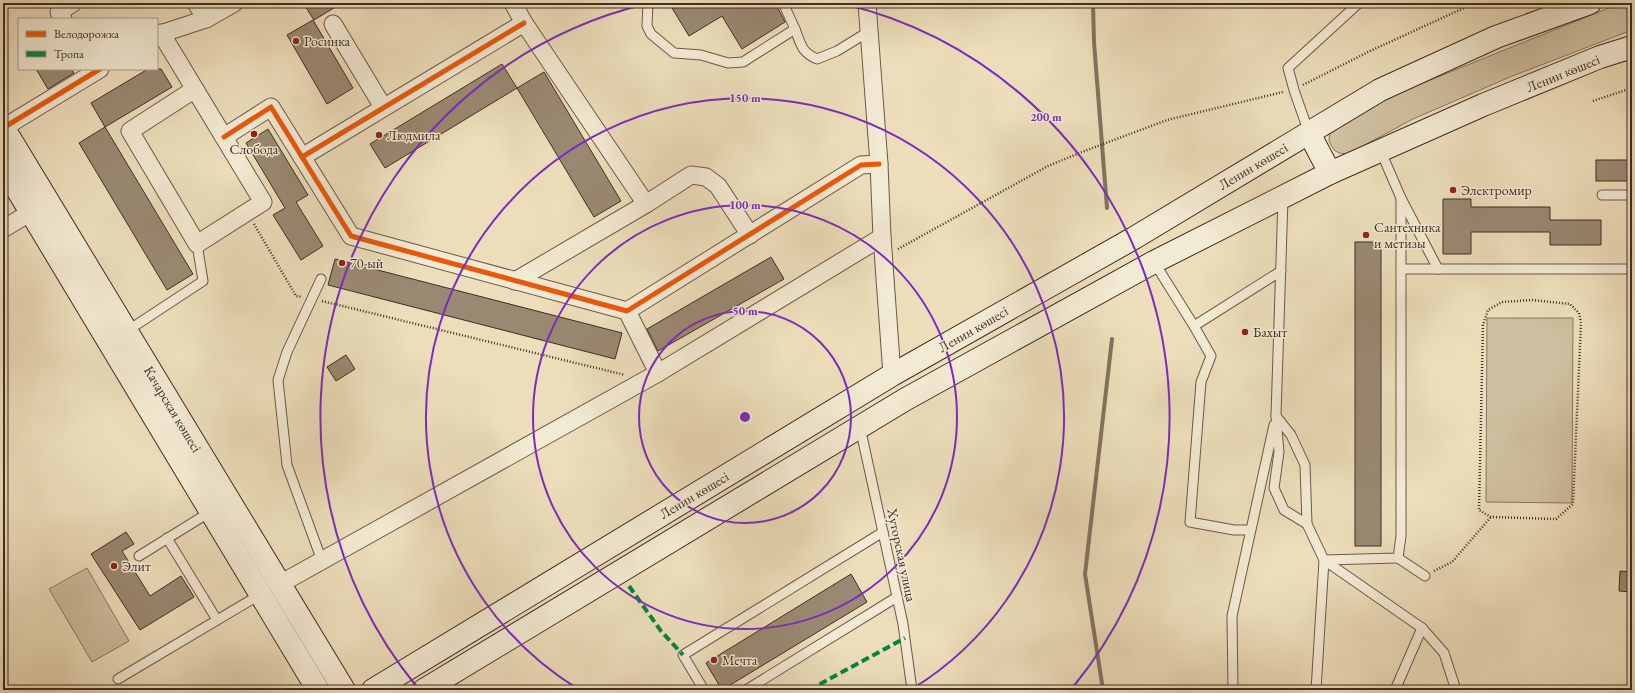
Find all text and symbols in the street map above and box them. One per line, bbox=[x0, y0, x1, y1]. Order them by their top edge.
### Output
legend bbox=[18, 18, 158, 70]
text: Велодорожка bbox=[54, 26, 119, 42]
place label: Росинка bbox=[304, 32, 351, 50]
marker: Росинка bbox=[291, 36, 301, 46]
text: Тропа bbox=[54, 46, 84, 62]
street label: Ленин көшесі bbox=[1524, 50, 1603, 96]
text: 150 m bbox=[729, 90, 761, 106]
text: 200 m bbox=[1030, 109, 1062, 125]
place label: Людмила bbox=[387, 126, 441, 144]
marker: Слобода bbox=[249, 129, 259, 139]
marker: Людмила bbox=[374, 130, 384, 140]
street label: Ленин көшесі bbox=[1215, 138, 1291, 194]
place label: Слобода bbox=[230, 140, 279, 158]
place label: Электромир bbox=[1461, 181, 1532, 199]
marker: Электромир bbox=[1448, 185, 1458, 195]
text: 100 m bbox=[729, 197, 761, 213]
place label: Сантехника и метизы bbox=[1374, 218, 1441, 252]
marker: Сантехника и метизы bbox=[1361, 230, 1371, 240]
place label: 70-ый bbox=[350, 254, 384, 272]
marker: 70-ый bbox=[337, 258, 347, 268]
street label: Ленин көшесі bbox=[935, 302, 1012, 356]
text: 50 m bbox=[732, 303, 758, 319]
place label: Бахыт bbox=[1253, 323, 1287, 341]
marker: Бахыт bbox=[1240, 327, 1250, 337]
street label: Качарская көшесі bbox=[140, 362, 206, 456]
centre of rings bbox=[738, 410, 752, 424]
street label: Ленин көшесі bbox=[656, 467, 732, 523]
street label: Хуторская улица bbox=[883, 506, 921, 604]
place label: Элит bbox=[122, 557, 151, 575]
marker: Элит bbox=[109, 561, 119, 571]
place label: Мечта bbox=[722, 651, 758, 669]
marker: Мечта bbox=[709, 655, 719, 665]

